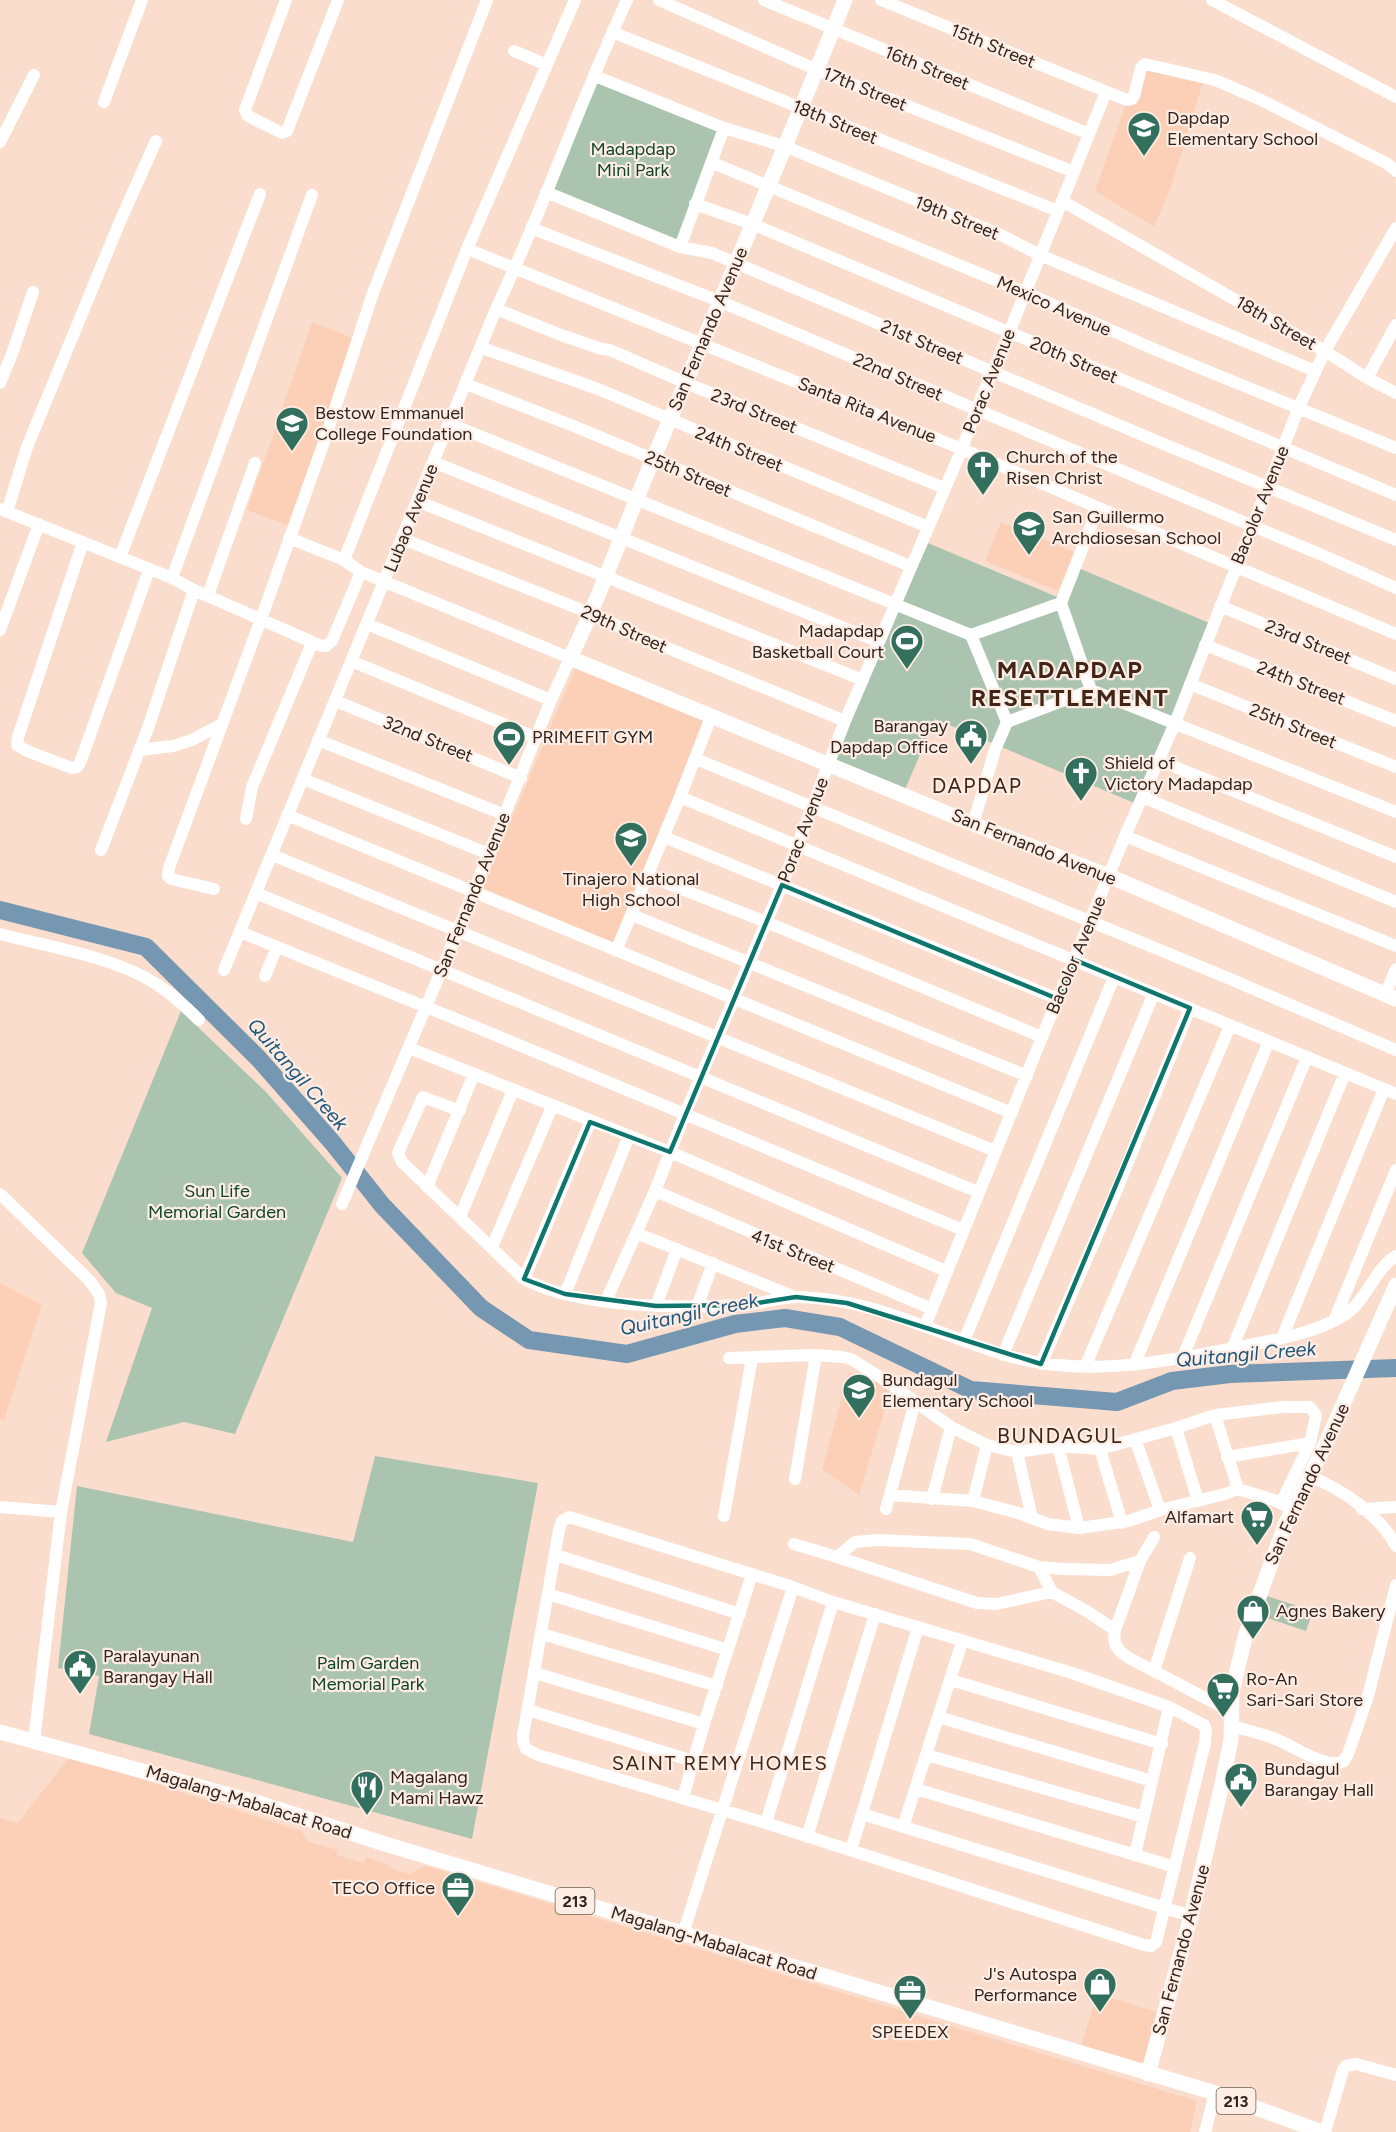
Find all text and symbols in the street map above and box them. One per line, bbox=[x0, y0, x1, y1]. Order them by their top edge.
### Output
street label: 15th Street bbox=[947, 19, 1039, 73]
street label: 16th Street bbox=[881, 41, 973, 95]
street label: 17th Street bbox=[820, 62, 910, 116]
street label: 18th Street bbox=[789, 95, 881, 149]
place label: Dapdap Elementary School bbox=[1167, 107, 1318, 150]
school or university icon: Dapdap Elementary School bbox=[1126, 110, 1162, 157]
park label: Madapdap Mini Park bbox=[590, 138, 676, 181]
street label: 19th Street bbox=[911, 191, 1003, 245]
street label: San Fernando Avenue bbox=[664, 244, 753, 414]
street label: Mexico Avenue bbox=[993, 271, 1115, 341]
street label: 18th Street bbox=[1231, 291, 1321, 355]
street label: 21st Street bbox=[877, 315, 967, 369]
street label: Porac Avenue bbox=[958, 325, 1020, 437]
street label: 20th Street bbox=[1027, 332, 1121, 388]
street label: 22nd Street bbox=[850, 348, 946, 406]
street label: Santa Rita Avenue bbox=[795, 372, 940, 448]
street label: 23rd Street bbox=[708, 384, 801, 438]
place label: Bestow Emmanuel College Foundation bbox=[315, 402, 472, 445]
school or university icon: Bestow Emmanuel College Foundation bbox=[274, 405, 310, 452]
street label: 24th Street bbox=[692, 421, 786, 477]
street label: Bacolor Avenue bbox=[1226, 442, 1294, 568]
street label: 25th Street bbox=[641, 446, 735, 502]
place label: Church of the Risen Christ bbox=[1006, 446, 1118, 489]
church icon: Church of the Risen Christ bbox=[965, 449, 1001, 496]
street label: Lubao Avenue bbox=[379, 460, 443, 575]
place label: San Guillermo Archdiosesan School bbox=[1052, 506, 1221, 549]
school or university icon: San Guillermo Archdiosesan School bbox=[1011, 509, 1047, 556]
street label: 29th Street bbox=[578, 600, 671, 658]
street label: 23rd Street bbox=[1262, 615, 1355, 669]
place label: Madapdap Basketball Court bbox=[752, 620, 884, 663]
sports icon: Madapdap Basketball Court bbox=[889, 623, 925, 670]
district label: MADAPDAP RESETTLEMENT bbox=[971, 655, 1169, 712]
street label: 24th Street bbox=[1254, 656, 1349, 710]
street label: 25th Street bbox=[1246, 699, 1340, 754]
street label: 32nd Street bbox=[380, 711, 476, 767]
place label: Barangay Dapdap Office bbox=[830, 715, 949, 758]
public building icon: Barangay Dapdap Office bbox=[953, 718, 989, 765]
sports icon: PRIMEFIT GYM bbox=[491, 719, 527, 766]
place label: PRIMEFIT GYM bbox=[532, 726, 653, 748]
place label: Shield of Victory Madapdap bbox=[1104, 752, 1253, 795]
church icon: Shield of Victory Madapdap bbox=[1063, 755, 1099, 802]
district label: DAPDAP bbox=[932, 773, 1022, 798]
street label: Porac Avenue bbox=[773, 774, 833, 886]
street label: San Fernando Avenue bbox=[948, 804, 1120, 890]
street label: San Fernando Avenue bbox=[429, 809, 515, 981]
school or university icon: Tinajero National High School bbox=[613, 820, 649, 867]
place label: Tinajero National High School bbox=[563, 868, 699, 911]
street label: Bacolor Avenue bbox=[1041, 892, 1111, 1017]
water label: Quitangil Creek bbox=[243, 1013, 354, 1136]
park label: Sun Life Memorial Garden bbox=[148, 1180, 286, 1223]
street label: 41st Street bbox=[748, 1224, 838, 1278]
water label: Quitangil Creek bbox=[618, 1287, 762, 1340]
water label: Quitangil Creek bbox=[1175, 1336, 1318, 1372]
place label: Bundagul Elementary School bbox=[882, 1369, 1033, 1412]
school or university icon: Bundagul Elementary School bbox=[841, 1372, 877, 1419]
street label: San Fernando Avenue bbox=[1260, 1399, 1354, 1568]
district label: BUNDAGUL bbox=[997, 1423, 1123, 1448]
supermarket icon: Alfamart bbox=[1239, 1499, 1275, 1546]
place label: Alfamart bbox=[1165, 1506, 1234, 1528]
shop icon: Agnes Bakery bbox=[1235, 1593, 1271, 1640]
place label: Agnes Bakery bbox=[1276, 1600, 1386, 1622]
place label: Paralayunan Barangay Hall bbox=[103, 1645, 213, 1688]
public building icon: Paralayunan Barangay Hall bbox=[62, 1648, 98, 1695]
park label: Palm Garden Memorial Park bbox=[312, 1652, 425, 1695]
place label: Ro-An Sari-Sari Store bbox=[1246, 1668, 1363, 1711]
supermarket icon: Ro-An Sari-Sari Store bbox=[1205, 1671, 1241, 1718]
district label: SAINT REMY HOMES bbox=[612, 1751, 828, 1775]
place label: Bundagul Barangay Hall bbox=[1264, 1758, 1374, 1801]
street label: Magalang-Mabalacat Road bbox=[143, 1760, 355, 1844]
public building icon: Bundagul Barangay Hall bbox=[1223, 1761, 1259, 1808]
place label: Magalang Mami Hawz bbox=[390, 1766, 484, 1809]
restaurant icon: Magalang Mami Hawz bbox=[349, 1769, 385, 1816]
street label: San Fernando Avenue bbox=[1148, 1862, 1214, 2038]
office icon: TECO Office bbox=[440, 1870, 476, 1917]
place label: TECO Office bbox=[332, 1877, 435, 1899]
road number: 213 bbox=[556, 1888, 594, 1914]
street label: Magalang-Mabalacat Road bbox=[608, 1901, 820, 1985]
place label: J's Autospa Performance bbox=[974, 1963, 1077, 2006]
shop icon: J's Autospa Performance bbox=[1082, 1966, 1118, 2013]
office icon: SPEEDEX bbox=[892, 1973, 928, 2020]
place label: SPEEDEX bbox=[872, 2021, 948, 2043]
road number: 213 bbox=[1216, 2088, 1256, 2114]

